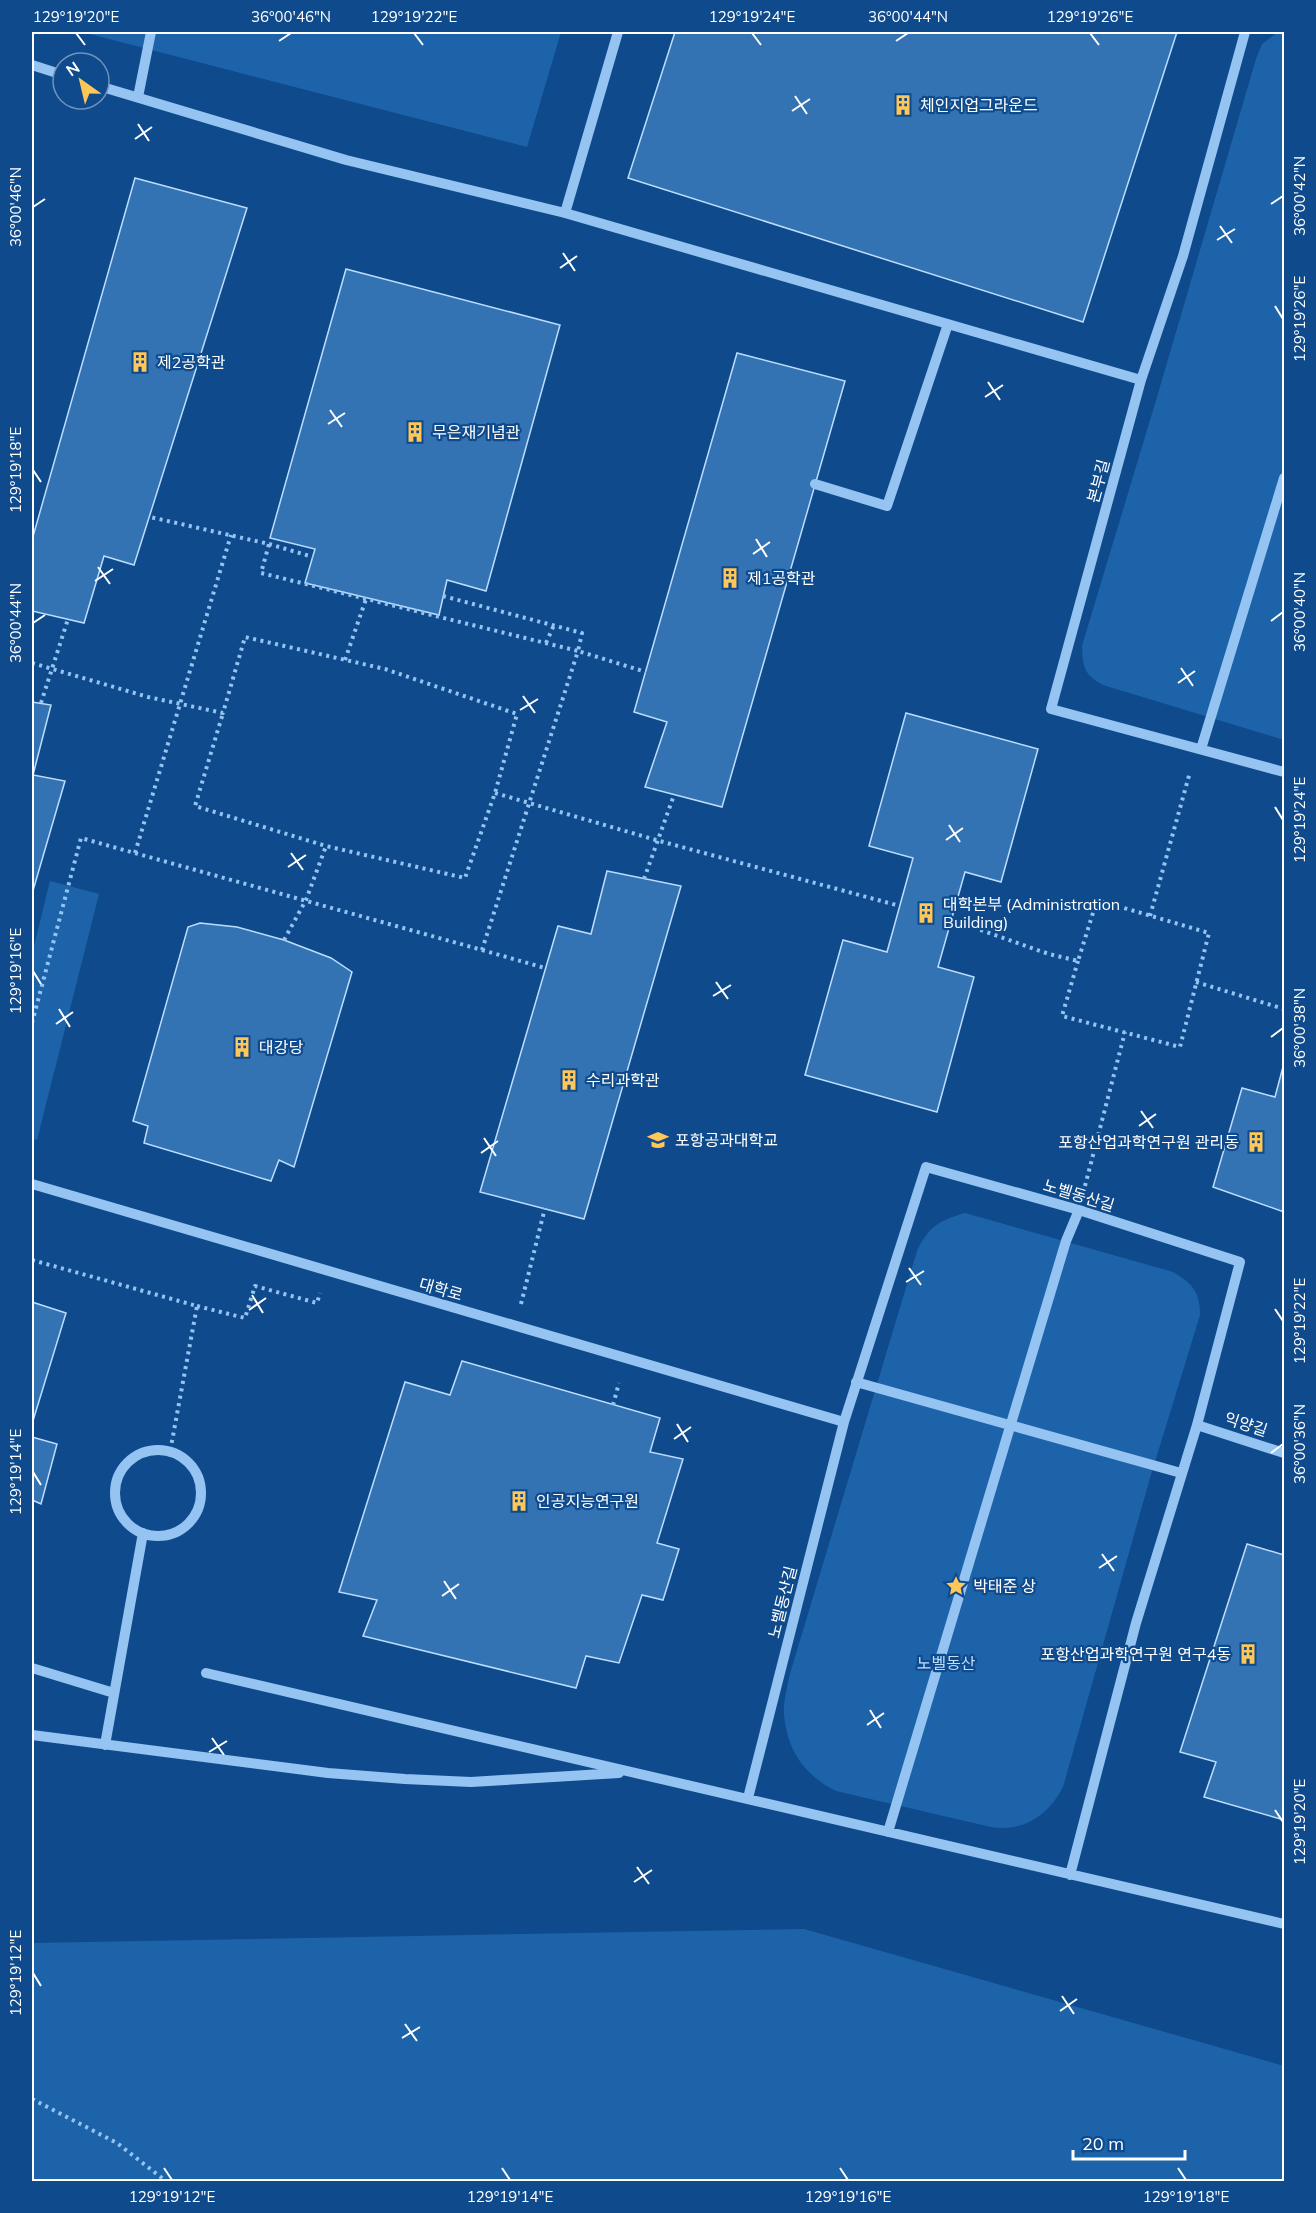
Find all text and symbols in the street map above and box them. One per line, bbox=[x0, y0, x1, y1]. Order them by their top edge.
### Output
text: 129°19'20"E bbox=[33, 7, 119, 26]
text: 36°00'46"N bbox=[251, 7, 331, 26]
text: 129°19'22"E bbox=[371, 7, 457, 26]
text: 129°19'24"E bbox=[709, 7, 795, 26]
text: 36°00'44"N bbox=[868, 7, 948, 26]
text: 129°19'26"E bbox=[1047, 7, 1133, 26]
north arrow bbox=[51, 51, 111, 111]
text: N bbox=[62, 57, 83, 80]
building icon: 체인지업그라운드 bbox=[891, 93, 915, 117]
place label: 체인지업그라운드 bbox=[920, 95, 1038, 115]
text: 36°00'42"N bbox=[1290, 156, 1309, 236]
text: 36°00'46"N bbox=[6, 167, 25, 247]
text: 129°19'26"E bbox=[1290, 276, 1309, 362]
building icon: 제2공학관 bbox=[128, 350, 152, 374]
place label: 제2공학관 bbox=[157, 352, 226, 372]
building icon: 무은재기념관 bbox=[403, 420, 427, 444]
place label: 무은재기념관 bbox=[432, 422, 521, 442]
text: 129°19'18"E bbox=[6, 427, 25, 513]
street label: 본부길 bbox=[1083, 457, 1113, 505]
building icon: 제1공학관 bbox=[718, 566, 742, 590]
place label: 제1공학관 bbox=[747, 568, 816, 588]
text: 36°00'40"N bbox=[1290, 572, 1309, 652]
text: 36°00'44"N bbox=[6, 583, 25, 663]
text: 129°19'24"E bbox=[1290, 777, 1309, 863]
place label: 대학본부 (Administration Building) bbox=[943, 894, 1120, 932]
building icon: 대학본부 (Administration Building) bbox=[914, 901, 938, 925]
text: 129°19'16"E bbox=[6, 928, 25, 1014]
text: 36°00'38"N bbox=[1290, 988, 1309, 1068]
building icon: 대강당 bbox=[230, 1035, 254, 1059]
place label: 대강당 bbox=[259, 1037, 303, 1057]
building icon: 수리과학관 bbox=[557, 1068, 581, 1092]
place label: 수리과학관 bbox=[586, 1070, 660, 1090]
school or university icon: 포항공과대학교 bbox=[646, 1128, 670, 1152]
place label: 포항공과대학교 bbox=[675, 1130, 778, 1150]
building icon: 포항산업과학연구원 관리동 bbox=[1244, 1130, 1268, 1154]
place label: 포항산업과학연구원 관리동 bbox=[1058, 1132, 1239, 1152]
street label: 노벨동산길 bbox=[1041, 1175, 1117, 1215]
street label: 대학로 bbox=[417, 1273, 465, 1305]
text: 129°19'22"E bbox=[1290, 1278, 1309, 1364]
text: 36°00'36"N bbox=[1290, 1404, 1309, 1484]
street label: 익양길 bbox=[1222, 1408, 1270, 1440]
text: 129°19'14"E bbox=[6, 1429, 25, 1515]
building icon: 인공지능연구원 bbox=[507, 1489, 531, 1513]
place label: 인공지능연구원 bbox=[536, 1491, 639, 1511]
street label: 노벨동산길 bbox=[763, 1564, 801, 1640]
place icon: 박태준 상 bbox=[944, 1574, 968, 1598]
place label: 박태준 상 bbox=[973, 1576, 1036, 1596]
building icon: 포항산업과학연구원 연구4동 bbox=[1236, 1642, 1260, 1666]
place label: 포항산업과학연구원 연구4동 bbox=[1041, 1644, 1231, 1664]
park label: 노벨동산 bbox=[917, 1653, 976, 1673]
text: 129°19'20"E bbox=[1290, 1779, 1309, 1865]
text: 129°19'12"E bbox=[6, 1930, 25, 2016]
scale bar bbox=[1073, 2123, 1186, 2161]
text: 20 m bbox=[1082, 2132, 1124, 2155]
text: 129°19'12"E bbox=[129, 2187, 215, 2206]
text: 129°19'14"E bbox=[467, 2187, 553, 2206]
text: 129°19'16"E bbox=[805, 2187, 891, 2206]
text: 129°19'18"E bbox=[1143, 2187, 1229, 2206]

